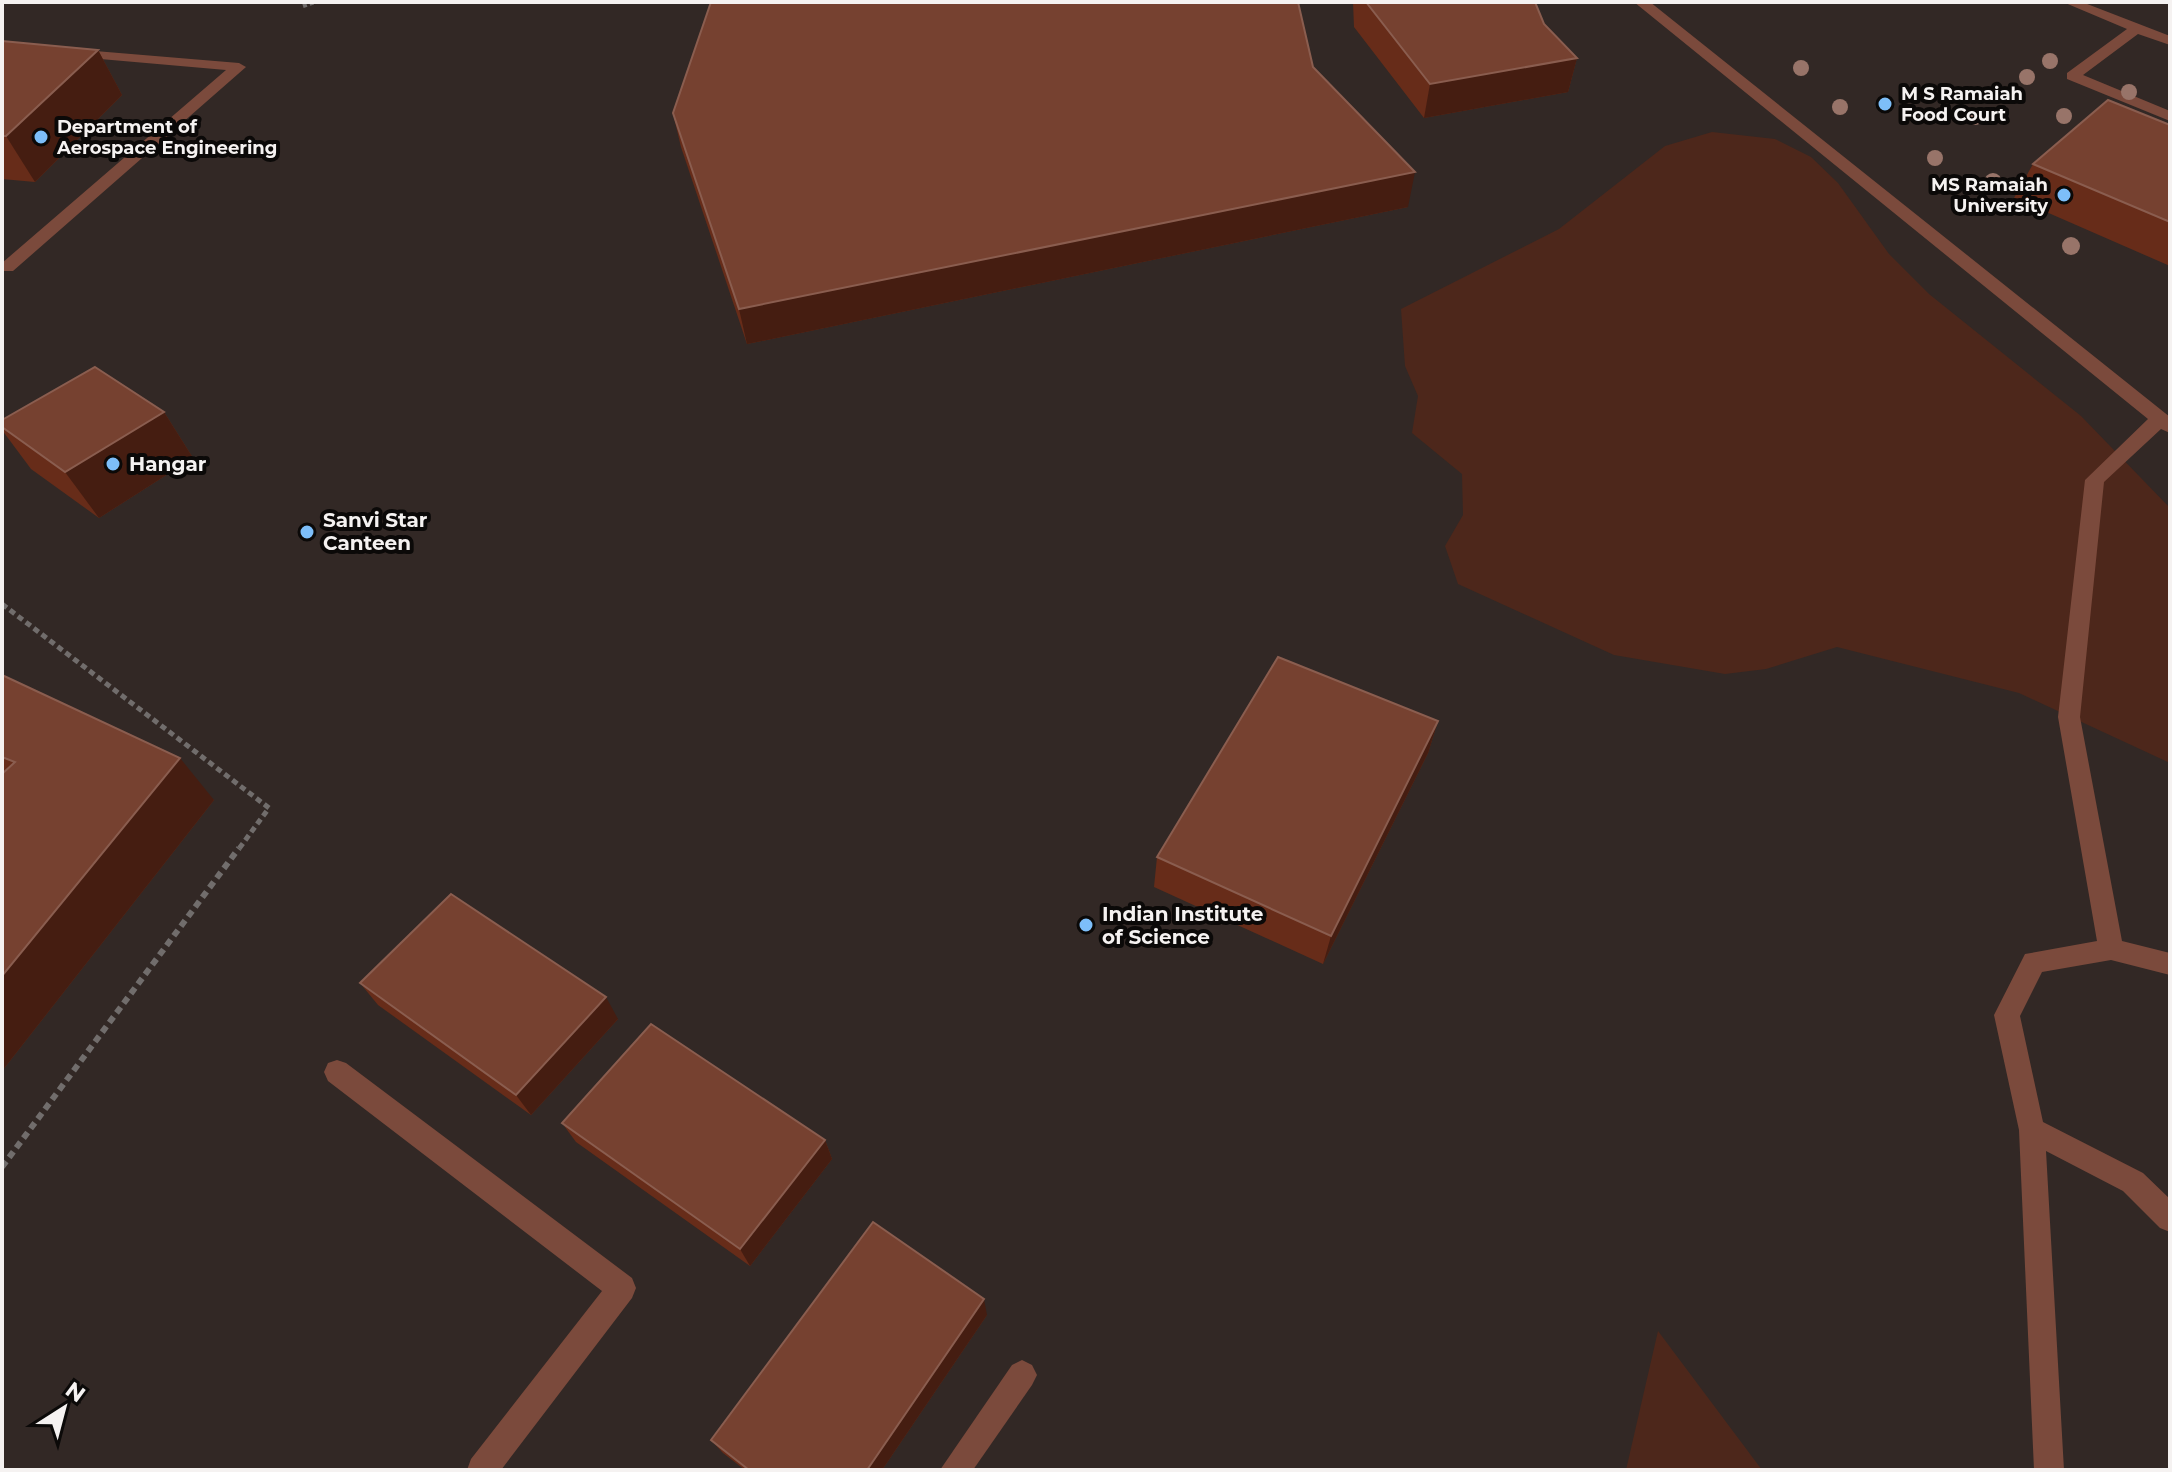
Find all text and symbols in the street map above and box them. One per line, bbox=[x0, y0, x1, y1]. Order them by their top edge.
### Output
place label: M S Ramaiah Food Court bbox=[1901, 83, 2023, 126]
marker: M S Ramaiah Food Court bbox=[1876, 95, 1894, 113]
place label: Department of Aerospace Engineering bbox=[56, 116, 277, 159]
marker: Department of Aerospace Engineering bbox=[32, 128, 50, 146]
place label: MS Ramaiah University bbox=[1931, 174, 2048, 217]
marker: MS Ramaiah University bbox=[2055, 186, 2073, 204]
place label: Hangar bbox=[129, 452, 207, 476]
marker: Hangar bbox=[104, 455, 122, 473]
place label: Sanvi Star Canteen bbox=[323, 508, 428, 555]
marker: Sanvi Star Canteen bbox=[298, 523, 316, 541]
place label: Indian Institute of Science bbox=[1102, 902, 1263, 949]
marker: Indian Institute of Science bbox=[1077, 916, 1095, 934]
north arrow bbox=[24, 1368, 104, 1448]
text: N bbox=[60, 1376, 91, 1408]

